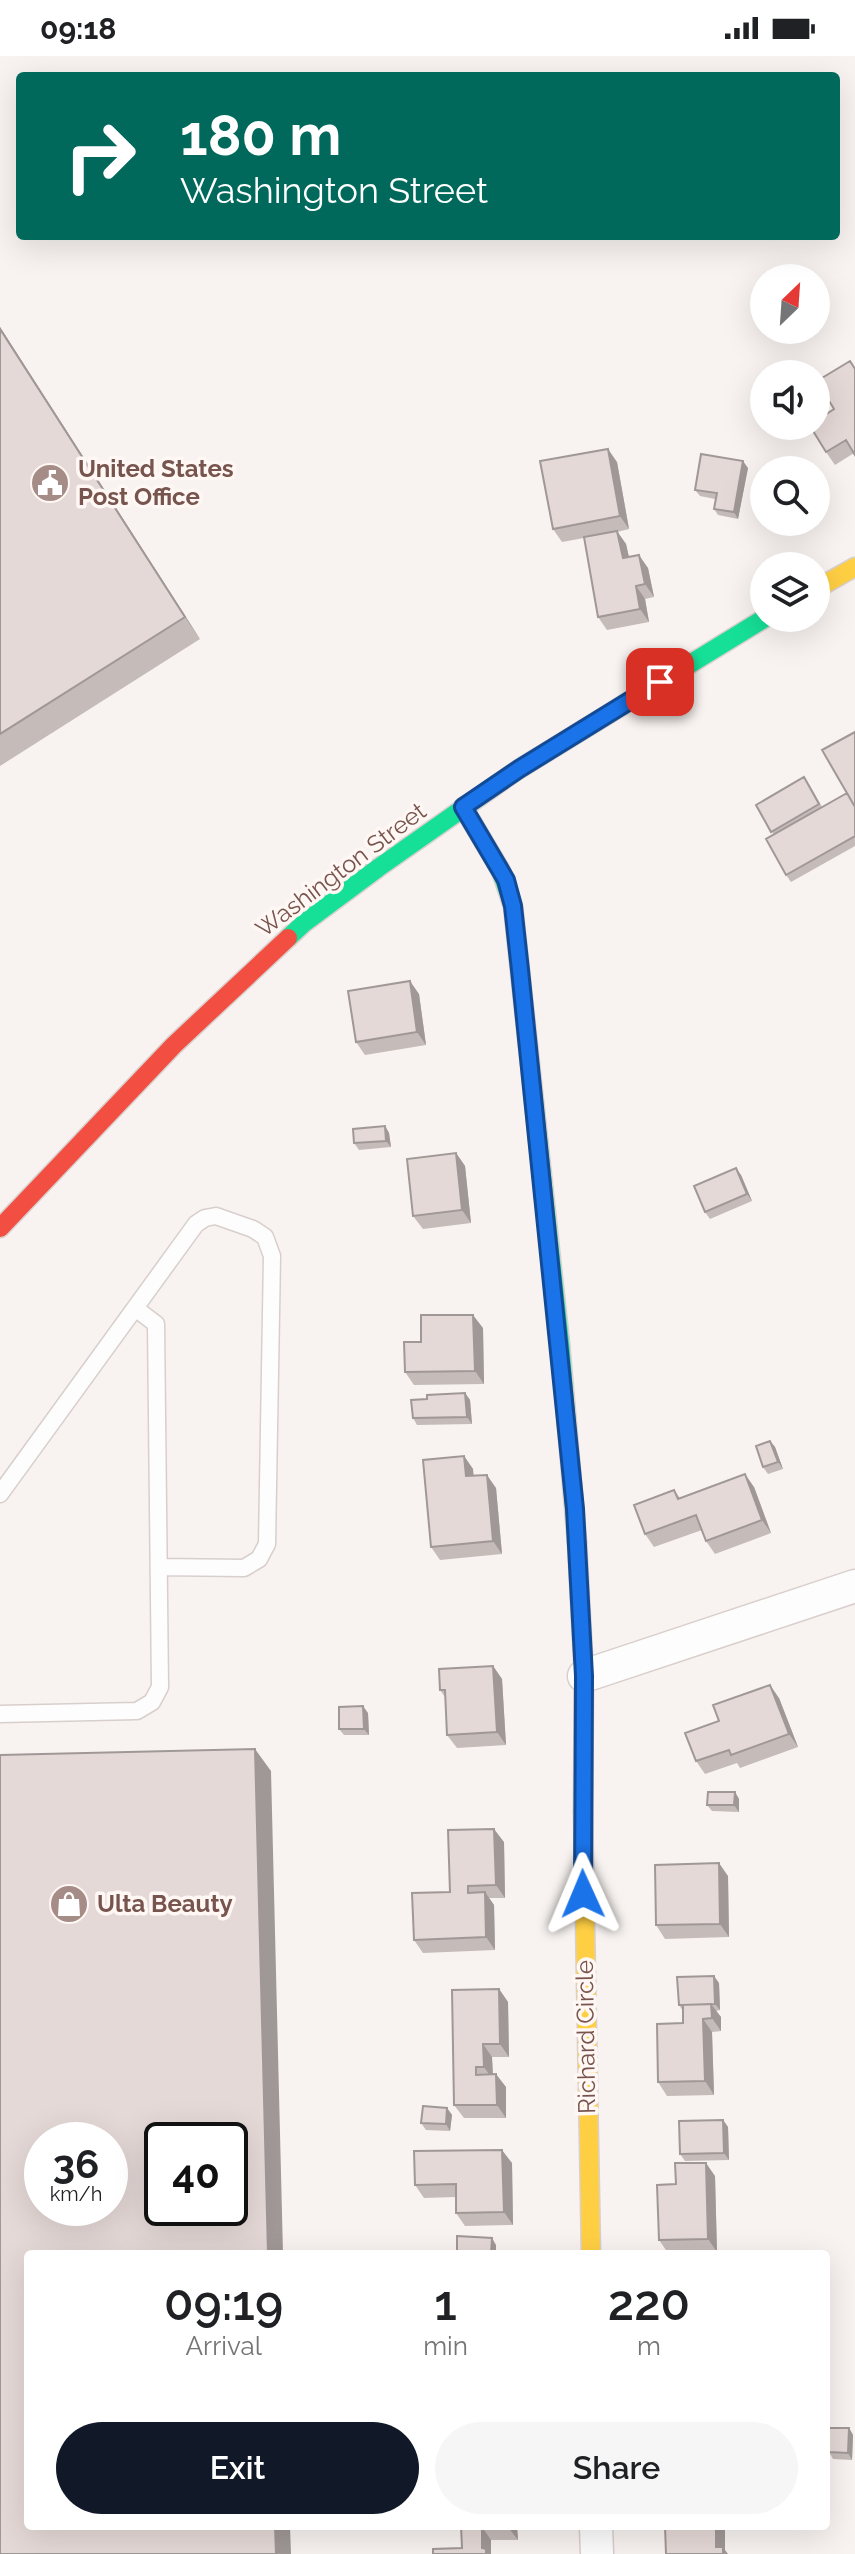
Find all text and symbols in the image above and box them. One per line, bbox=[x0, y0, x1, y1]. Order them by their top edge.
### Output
text: 09:18 bbox=[40, 11, 116, 46]
text: 180 m bbox=[180, 102, 341, 168]
icon: right bbox=[48, 104, 152, 208]
text: Washington Street bbox=[180, 169, 488, 211]
north arrow bbox=[750, 264, 830, 344]
map controls bbox=[750, 264, 830, 632]
button: sound bbox=[750, 360, 830, 440]
place label: United States Post Office bbox=[78, 454, 234, 511]
button: search bbox=[750, 456, 830, 536]
public building icon: United States Post Office bbox=[29, 462, 71, 504]
button: layers bbox=[750, 552, 830, 632]
pin bbox=[626, 648, 694, 716]
icon: arrive bbox=[638, 660, 682, 704]
street label: Washington Street bbox=[250, 796, 431, 943]
position arrow bbox=[541, 1852, 625, 1936]
shop icon: Ulta Beauty bbox=[48, 1883, 90, 1925]
place label: Ulta Beauty bbox=[97, 1889, 233, 1918]
street label: Richard Circle bbox=[570, 1960, 601, 2114]
speed limit sign: 40 bbox=[144, 2122, 248, 2226]
text: 36 bbox=[53, 2140, 99, 2187]
text: km/h bbox=[50, 2182, 102, 2206]
text: 09:19 bbox=[164, 2275, 283, 2331]
text: 1 bbox=[434, 2275, 457, 2331]
text: 220 bbox=[608, 2275, 690, 2331]
text: Arrival bbox=[185, 2331, 262, 2361]
text: min bbox=[423, 2331, 468, 2361]
text: m bbox=[637, 2331, 661, 2361]
button: Exit bbox=[56, 2422, 419, 2514]
button: Share bbox=[435, 2422, 798, 2514]

